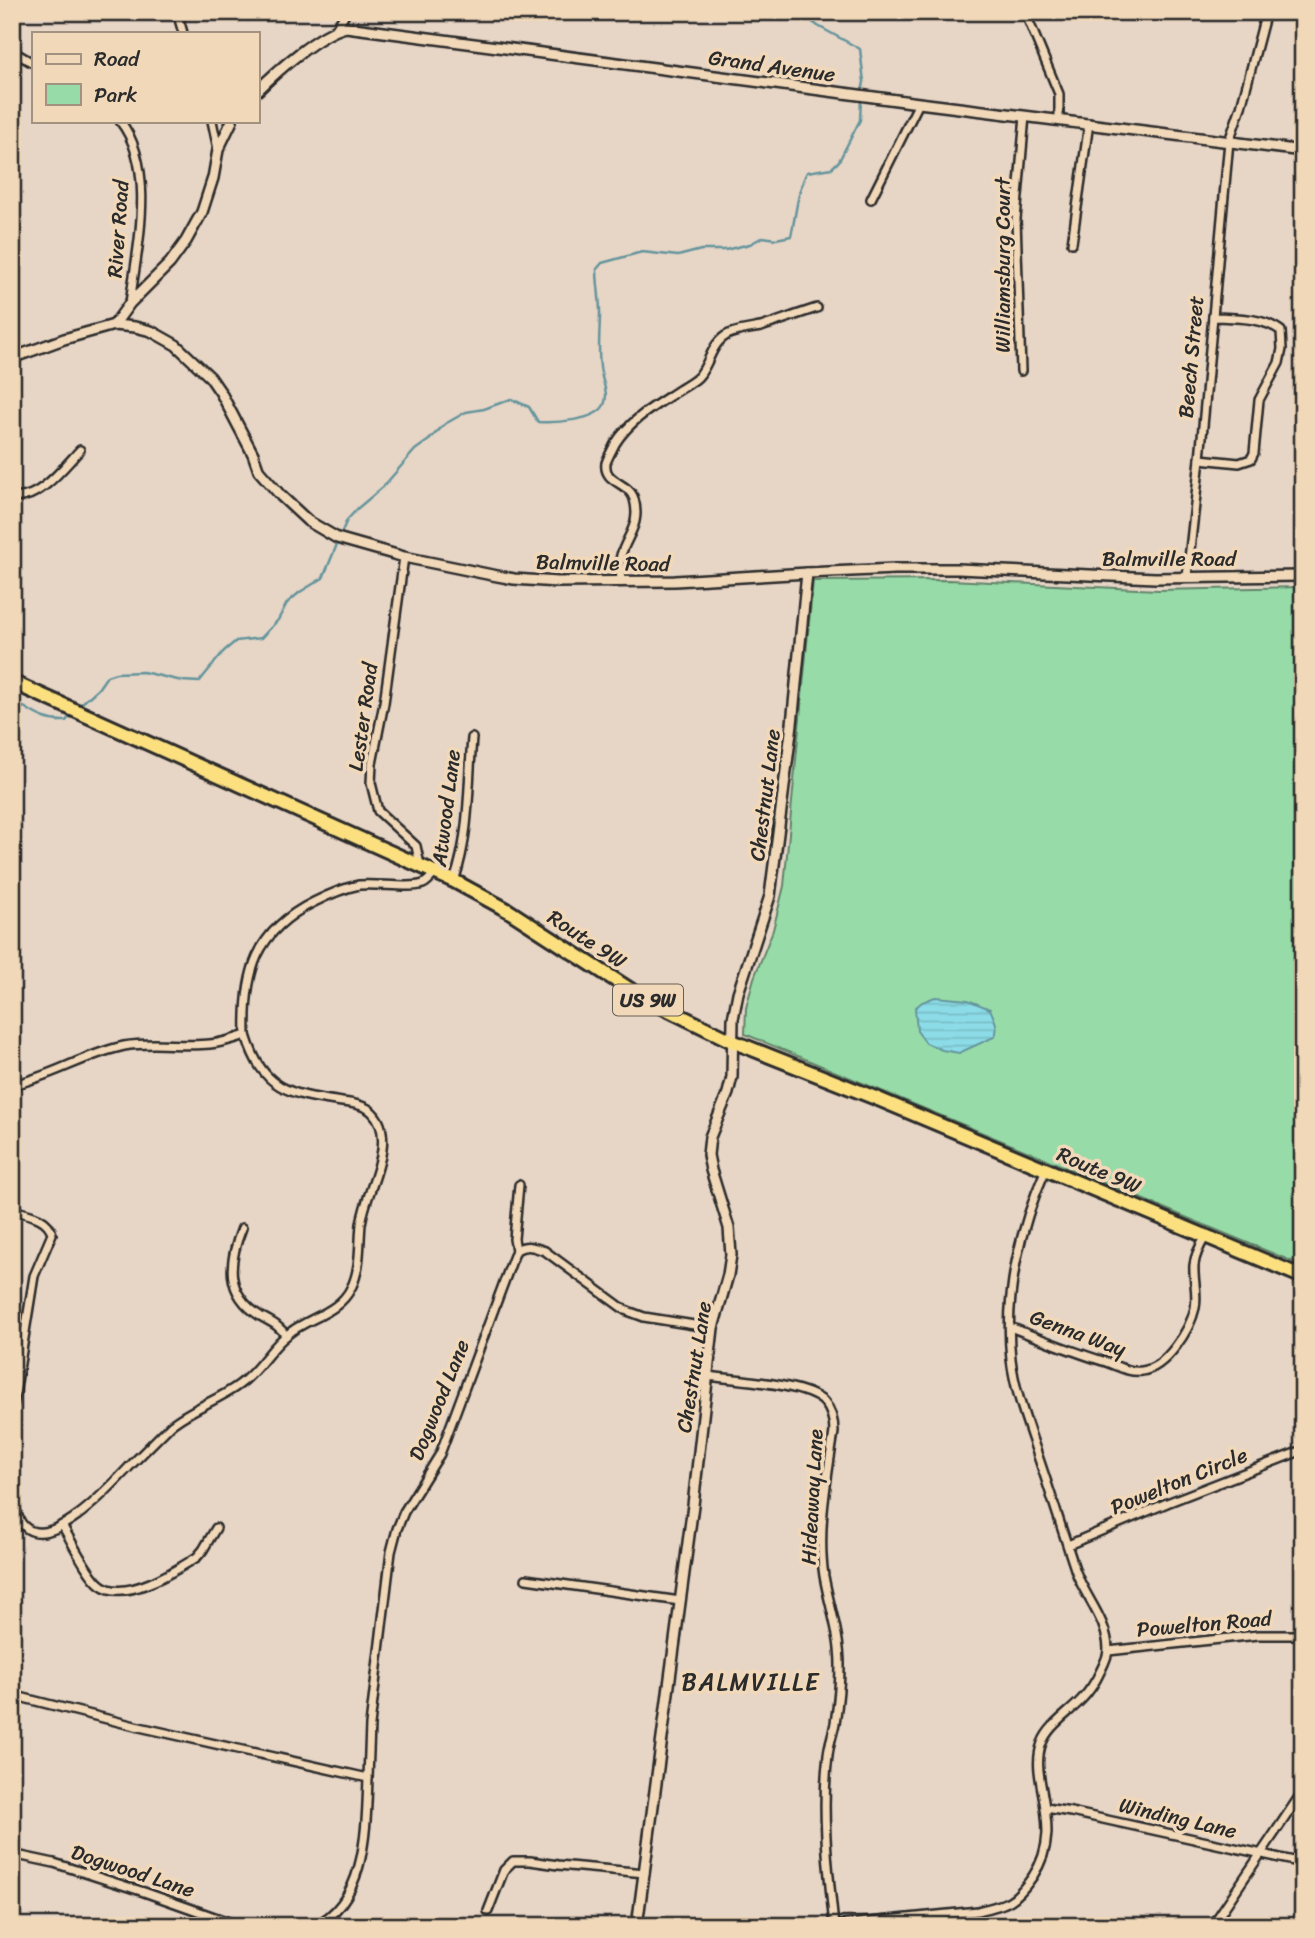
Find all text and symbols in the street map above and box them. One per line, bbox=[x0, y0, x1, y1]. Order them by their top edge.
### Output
legend bbox=[32, 32, 259, 122]
street label: Grand Avenue bbox=[706, 38, 838, 94]
text: Road bbox=[94, 40, 141, 78]
text: Park bbox=[94, 76, 137, 114]
street label: Williamsburg Court bbox=[984, 176, 1022, 353]
street label: River Road bbox=[96, 177, 141, 279]
street label: Beech Street bbox=[1167, 294, 1215, 420]
street label: Balmville Road bbox=[1102, 540, 1238, 578]
street label: Balmville Road bbox=[536, 543, 672, 583]
street label: Lester Road bbox=[337, 659, 390, 774]
street label: Chestnut Lane bbox=[738, 727, 792, 863]
street label: Atwood Lane bbox=[420, 747, 472, 870]
street label: Route 9W bbox=[540, 899, 635, 979]
road number: US 9W bbox=[613, 984, 683, 1016]
street label: Route 9W bbox=[1051, 1135, 1148, 1205]
street label: Chestnut Lane bbox=[665, 1298, 723, 1435]
street label: Genna Way bbox=[1024, 1298, 1132, 1368]
street label: Dogwood Lane bbox=[397, 1333, 481, 1467]
street label: Hideaway Lane bbox=[789, 1428, 835, 1566]
street label: Powelton Circle bbox=[1105, 1436, 1254, 1526]
street label: Powelton Road bbox=[1135, 1599, 1275, 1649]
district label: BALMVILLE bbox=[682, 1661, 820, 1703]
street label: Winding Lane bbox=[1115, 1786, 1241, 1850]
street label: Dogwood Lane bbox=[66, 1833, 200, 1909]

